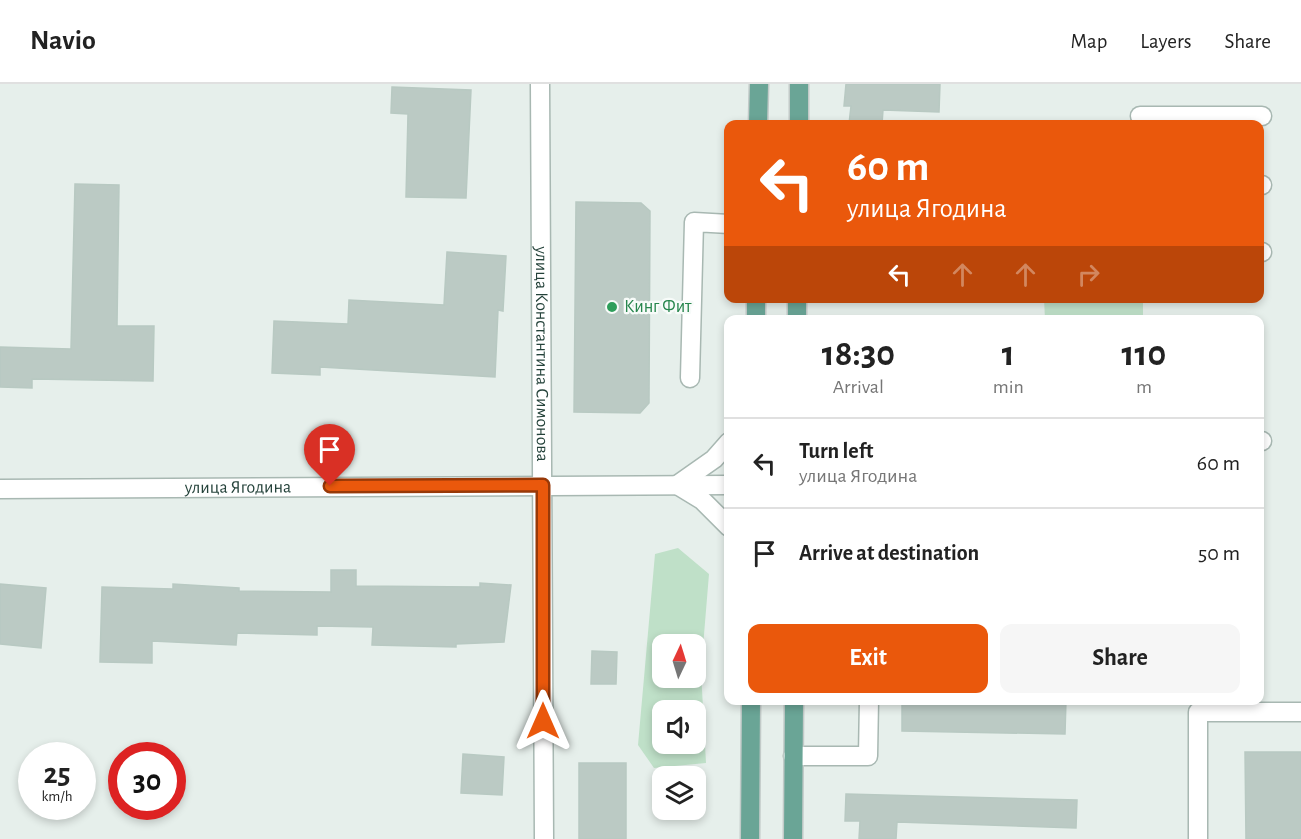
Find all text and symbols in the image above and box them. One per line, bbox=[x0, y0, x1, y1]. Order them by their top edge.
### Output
text: Navio bbox=[30, 27, 96, 55]
text: Map bbox=[1071, 31, 1107, 52]
text: Layers bbox=[1140, 31, 1191, 52]
text: Share bbox=[1224, 31, 1271, 52]
icon: left bbox=[748, 144, 826, 222]
text: 60 m bbox=[847, 146, 929, 188]
text: улица Ягодина bbox=[847, 195, 1007, 222]
street label: улица Константина Симонова bbox=[532, 245, 551, 462]
icon: left bbox=[883, 258, 916, 291]
icon: ahead bbox=[946, 258, 979, 291]
icon: ahead bbox=[1009, 258, 1042, 291]
icon: right bbox=[1072, 258, 1105, 291]
place label: Кинг Фит bbox=[624, 298, 692, 316]
marker: Кинг Фит bbox=[605, 300, 619, 314]
text: 18:30 bbox=[822, 336, 895, 372]
text: 1 bbox=[1002, 336, 1015, 372]
text: 110 bbox=[1122, 336, 1166, 372]
text: Arrival bbox=[833, 377, 884, 397]
text: min bbox=[993, 377, 1024, 397]
text: m bbox=[1136, 377, 1152, 397]
pin bbox=[304, 424, 355, 486]
icon: arrive bbox=[313, 433, 346, 466]
text: Turn left bbox=[799, 440, 873, 462]
icon: left bbox=[748, 447, 781, 480]
text: 60 m bbox=[1197, 452, 1240, 474]
text: улица Ягодина bbox=[799, 466, 917, 486]
street label: улица Ягодина bbox=[184, 478, 291, 497]
icon: arrive bbox=[748, 537, 781, 570]
text: Arrive at destination bbox=[799, 542, 979, 564]
text: 50 m bbox=[1198, 542, 1240, 564]
button: Exit bbox=[748, 624, 988, 693]
button: Share bbox=[1000, 624, 1240, 693]
north arrow bbox=[652, 634, 706, 688]
map controls bbox=[652, 634, 706, 820]
position arrow bbox=[511, 689, 575, 753]
button: sound bbox=[652, 700, 706, 754]
speed limit sign: 30 bbox=[108, 742, 186, 820]
text: 25 bbox=[43, 759, 71, 789]
button: layers bbox=[652, 766, 706, 820]
text: km/h bbox=[42, 789, 72, 804]

